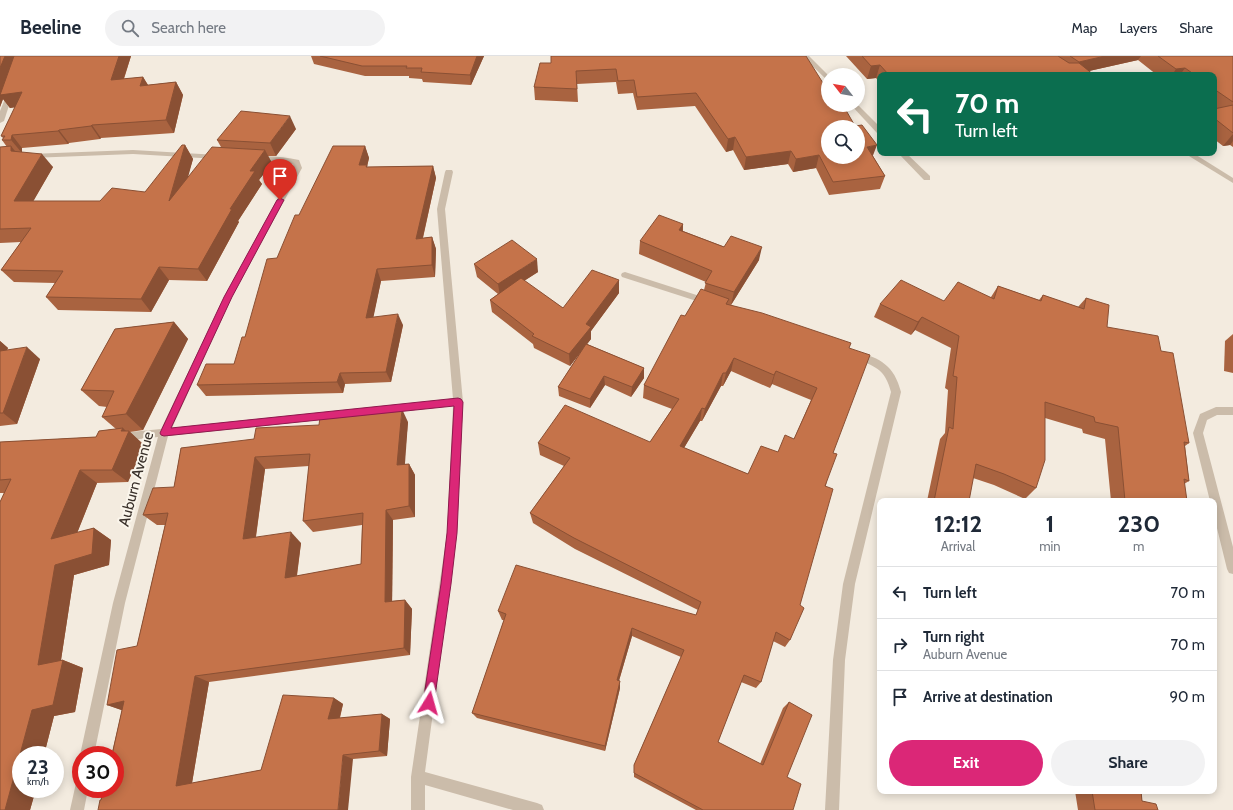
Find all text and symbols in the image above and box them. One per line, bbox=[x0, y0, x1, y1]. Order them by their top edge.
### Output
search box bbox=[105, 10, 385, 46]
text: Beeline bbox=[20, 16, 81, 39]
icon: search bbox=[119, 17, 141, 39]
text: Search here bbox=[151, 19, 226, 37]
text: Map bbox=[1072, 19, 1097, 37]
text: Layers bbox=[1119, 19, 1157, 37]
text: Share bbox=[1179, 19, 1213, 37]
north arrow bbox=[821, 68, 865, 112]
map controls bbox=[821, 68, 865, 164]
text: 70 m bbox=[955, 86, 1019, 120]
icon: left bbox=[889, 88, 941, 140]
button: search bbox=[821, 120, 865, 164]
text: Turn left bbox=[955, 120, 1018, 142]
pin bbox=[263, 159, 297, 200]
icon: arrive bbox=[269, 165, 291, 187]
street label: Auburn Avenue bbox=[115, 429, 157, 528]
text: 12:12 bbox=[934, 509, 982, 538]
text: 1 bbox=[1045, 509, 1054, 538]
text: 230 bbox=[1118, 509, 1160, 538]
text: Arrival bbox=[941, 538, 975, 554]
text: min bbox=[1039, 538, 1061, 554]
text: m bbox=[1133, 538, 1144, 554]
icon: left bbox=[889, 582, 911, 604]
text: Turn left bbox=[923, 584, 977, 602]
text: 70 m bbox=[1171, 584, 1205, 602]
text: Turn right bbox=[923, 628, 984, 646]
icon: right bbox=[889, 634, 911, 656]
text: 70 m bbox=[1171, 636, 1205, 654]
text: Auburn Avenue bbox=[923, 646, 1007, 662]
position arrow bbox=[408, 682, 450, 724]
icon: arrive bbox=[889, 686, 911, 708]
text: Arrive at destination bbox=[923, 688, 1053, 706]
text: 90 m bbox=[1169, 688, 1205, 706]
button: Exit bbox=[889, 740, 1043, 786]
button: Share bbox=[1051, 740, 1205, 786]
speed limit sign: 30 bbox=[72, 746, 124, 798]
text: 23 bbox=[27, 755, 49, 779]
text: km/h bbox=[27, 775, 49, 788]

